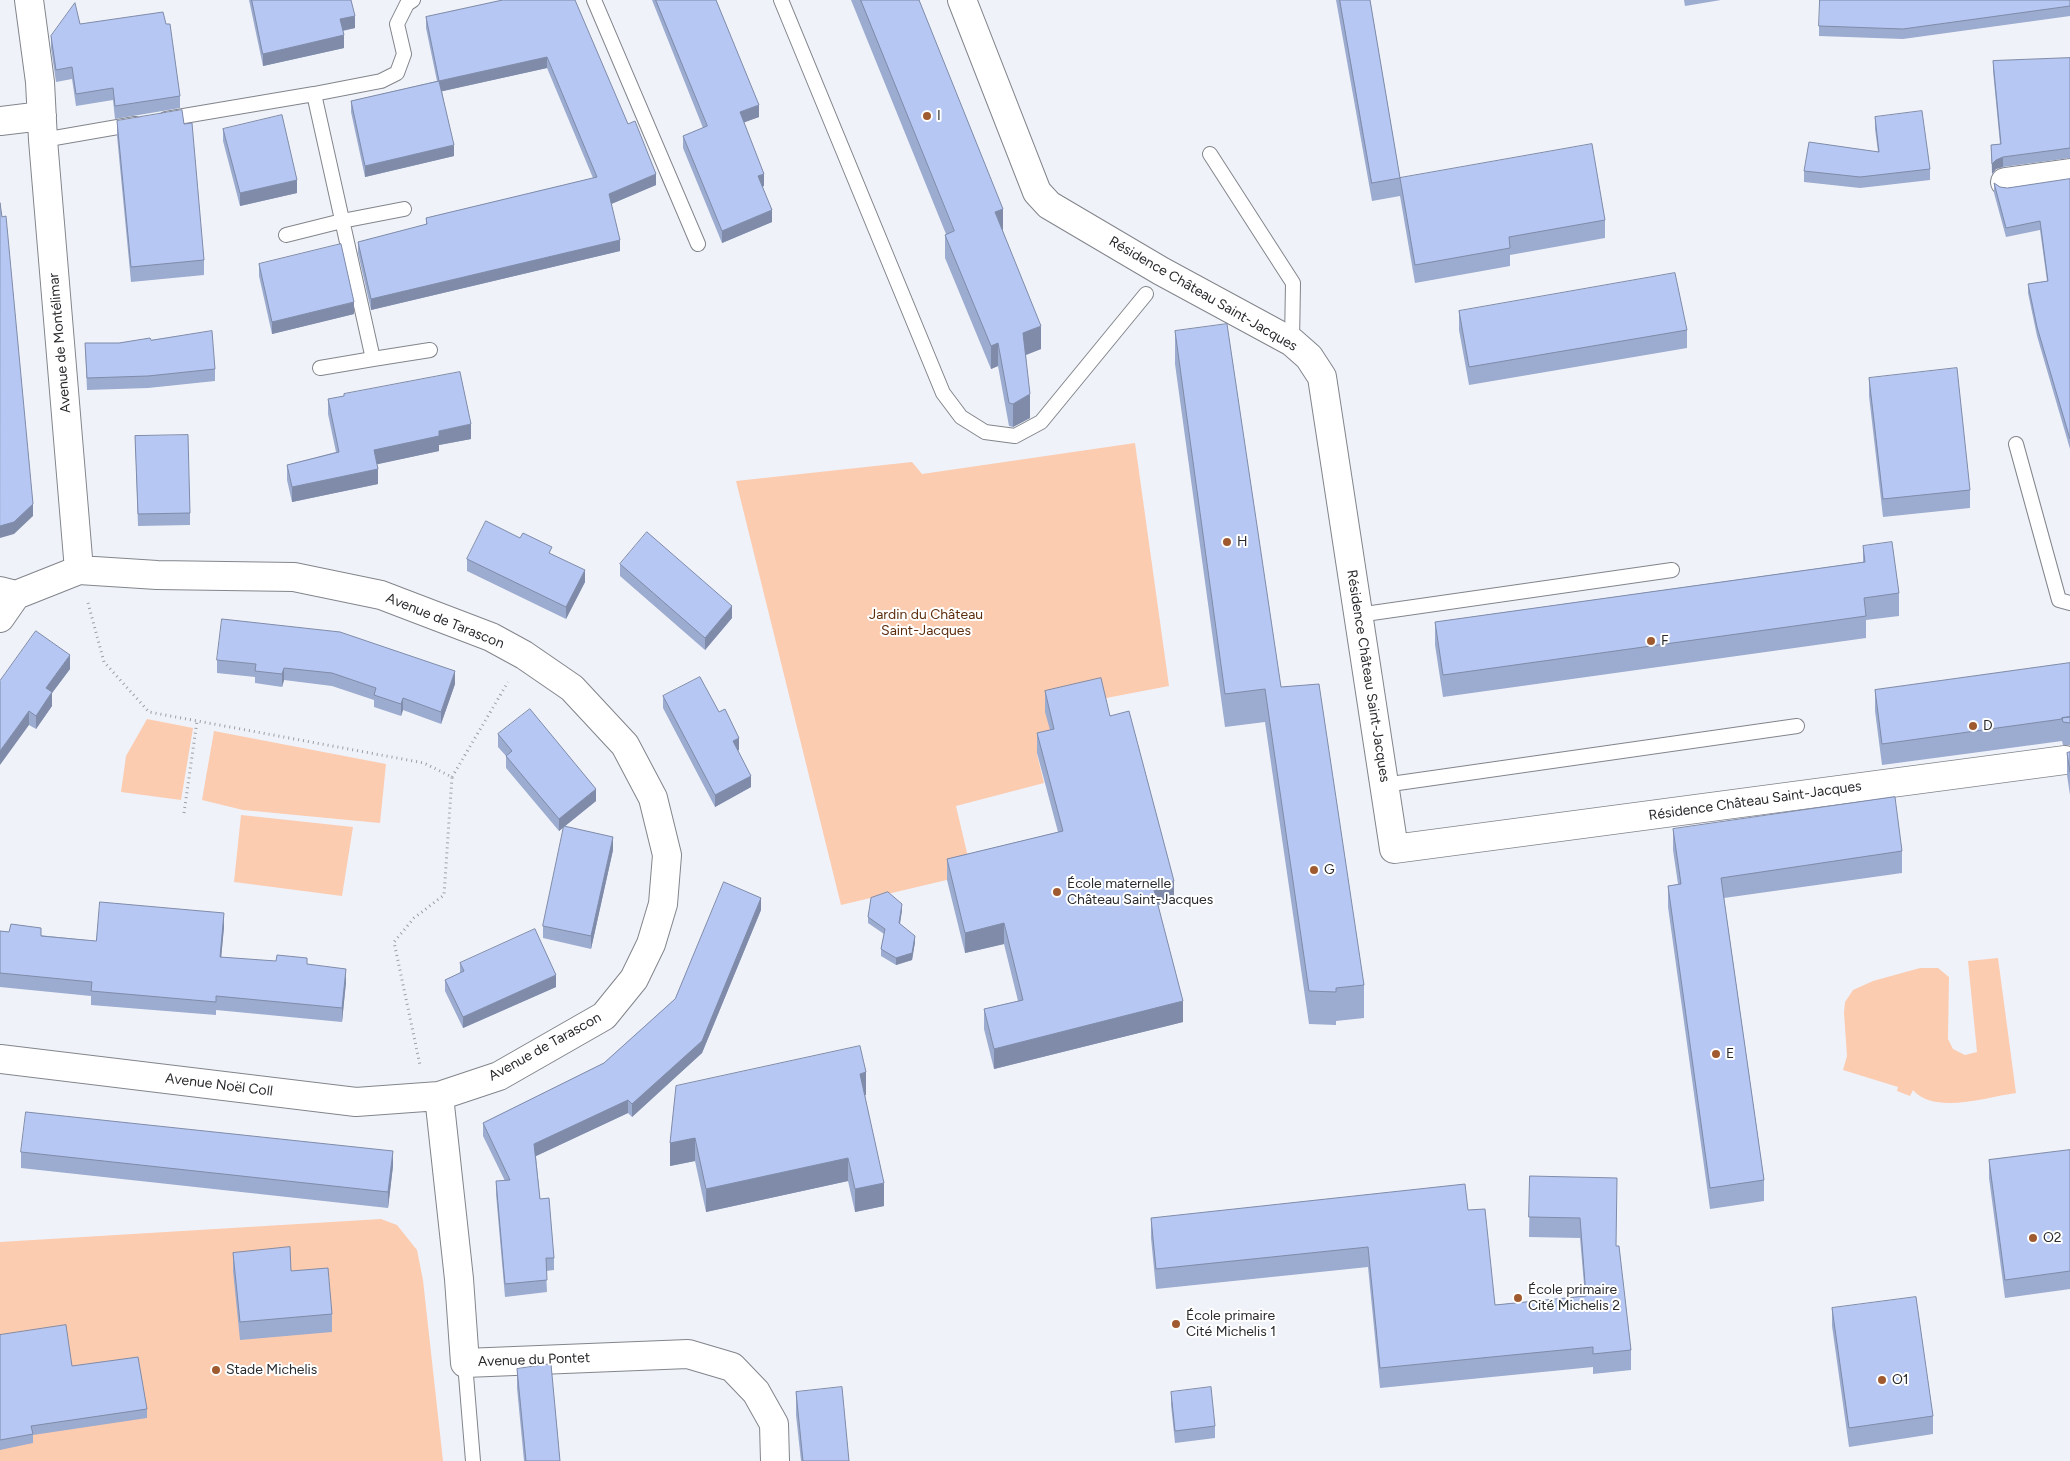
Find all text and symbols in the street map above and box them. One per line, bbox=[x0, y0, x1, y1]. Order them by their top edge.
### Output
place label: I bbox=[937, 108, 941, 124]
marker: I bbox=[921, 110, 933, 122]
street label: Résidence Château Saint-Jacques bbox=[1106, 233, 1300, 355]
street label: Avenue de Montélimar bbox=[45, 272, 75, 414]
place label: H bbox=[1237, 534, 1248, 550]
marker: H bbox=[1221, 536, 1233, 548]
street label: Résidence Château Saint-Jacques bbox=[1343, 569, 1393, 783]
street label: Avenue de Tarascon bbox=[383, 590, 507, 652]
park label: Jardin du Château Saint-Jacques bbox=[869, 607, 983, 640]
place label: F bbox=[1661, 633, 1669, 649]
marker: F bbox=[1645, 635, 1657, 647]
place label: D bbox=[1983, 718, 1993, 734]
marker: D bbox=[1967, 720, 1979, 732]
street label: Résidence Château Saint-Jacques bbox=[1647, 778, 1863, 824]
place label: G bbox=[1324, 862, 1335, 878]
marker: G bbox=[1308, 864, 1320, 876]
place label: École maternelle Château Saint-Jacques bbox=[1067, 876, 1213, 909]
marker: École maternelle Château Saint-Jacques bbox=[1051, 886, 1063, 898]
street label: Avenue de Tarascon bbox=[486, 1009, 604, 1085]
place label: E bbox=[1726, 1046, 1734, 1062]
marker: E bbox=[1710, 1048, 1722, 1060]
street label: Avenue Noël Coll bbox=[164, 1070, 274, 1100]
place label: O2 bbox=[2043, 1230, 2062, 1246]
marker: O2 bbox=[2027, 1232, 2039, 1244]
place label: École primaire Cité Michelis 2 bbox=[1528, 1282, 1620, 1314]
marker: École primaire Cité Michelis 2 bbox=[1512, 1292, 1524, 1304]
place label: École primaire Cité Michelis 1 bbox=[1186, 1308, 1276, 1340]
marker: École primaire Cité Michelis 1 bbox=[1170, 1318, 1182, 1330]
street label: Avenue du Pontet bbox=[478, 1350, 590, 1370]
place label: Stade Michelis bbox=[226, 1362, 317, 1378]
marker: Stade Michelis bbox=[210, 1364, 222, 1376]
place label: O1 bbox=[1892, 1372, 1909, 1388]
marker: O1 bbox=[1876, 1374, 1888, 1386]

